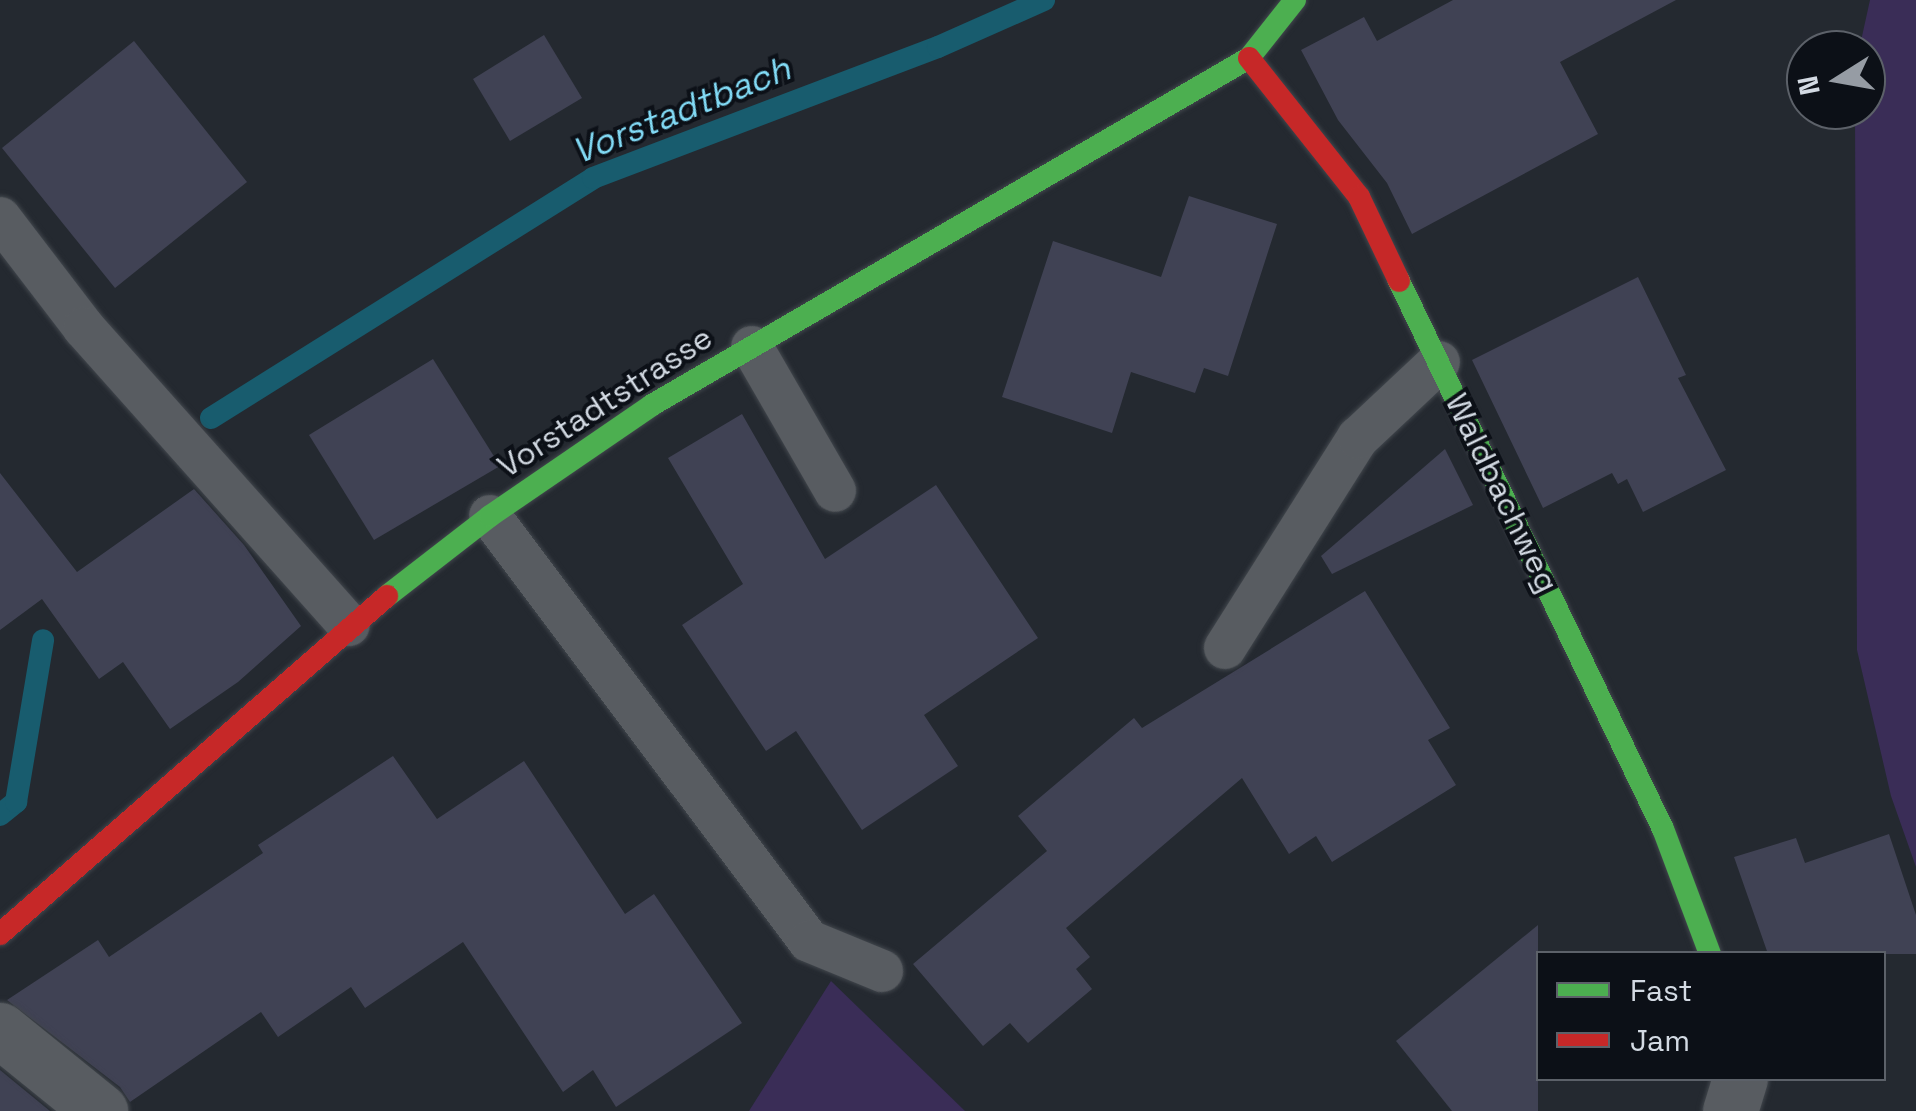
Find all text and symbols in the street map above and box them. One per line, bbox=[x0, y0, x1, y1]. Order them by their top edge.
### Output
north arrow bbox=[1786, 30, 1886, 130]
water label: Vorstadtbach bbox=[566, 47, 796, 173]
text: N bbox=[1789, 73, 1828, 98]
street label: Vorstadtstrasse bbox=[490, 318, 720, 486]
street label: Waldbachweg bbox=[1437, 387, 1567, 599]
legend bbox=[1536, 951, 1886, 1081]
text: Fast bbox=[1630, 971, 1692, 1010]
text: Jam bbox=[1630, 1021, 1690, 1060]

